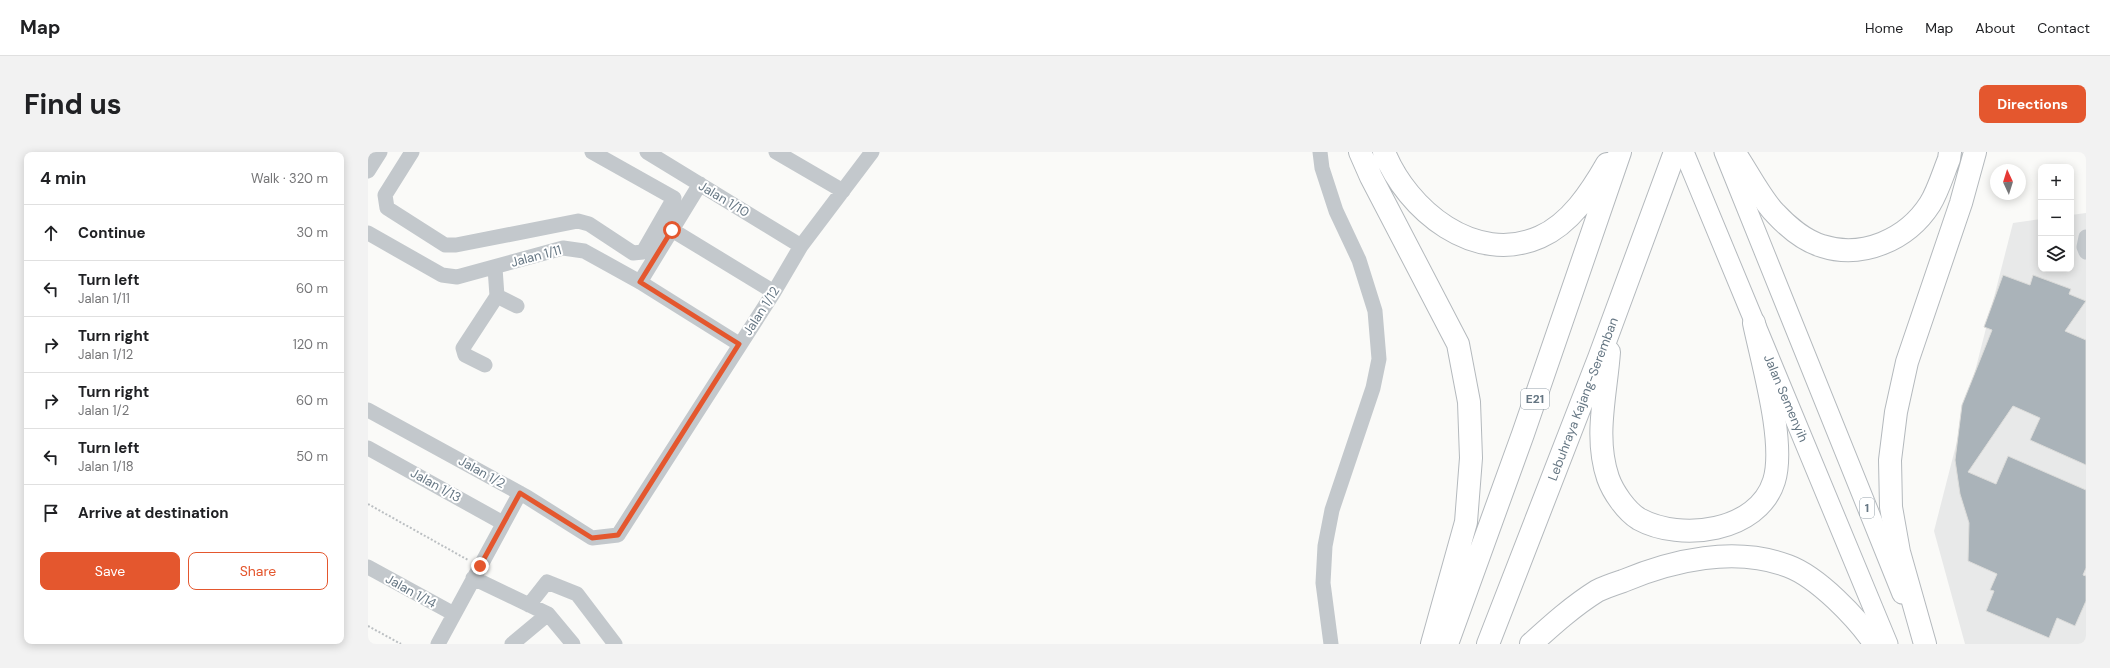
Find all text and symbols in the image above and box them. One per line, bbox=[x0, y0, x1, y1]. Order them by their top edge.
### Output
text: Map bbox=[20, 15, 60, 40]
text: Home bbox=[1865, 19, 1903, 37]
text: Map bbox=[1925, 19, 1953, 37]
text: About bbox=[1975, 19, 2015, 37]
text: Contact bbox=[2037, 19, 2090, 37]
button: Directions bbox=[1979, 85, 2086, 123]
text: Find us bbox=[24, 86, 122, 123]
north arrow bbox=[1990, 164, 2026, 200]
map controls bbox=[2038, 164, 2074, 272]
button: + bbox=[2038, 164, 2074, 200]
text: 4 min bbox=[40, 167, 86, 189]
text: Walk · 320 m bbox=[251, 170, 328, 187]
street label: Jalan 1/10 bbox=[695, 177, 753, 221]
button: − bbox=[2038, 200, 2074, 236]
route start bbox=[663, 221, 681, 239]
icon: ahead bbox=[40, 222, 62, 244]
text: Continue bbox=[78, 223, 146, 243]
text: 30 m bbox=[296, 224, 328, 241]
button: layers bbox=[2038, 236, 2074, 272]
street label: Jalan 1/11 bbox=[509, 241, 563, 271]
text: Turn left bbox=[78, 270, 139, 290]
icon: left bbox=[40, 278, 62, 300]
text: 60 m bbox=[296, 280, 328, 297]
street label: Jalan 1/12 bbox=[739, 283, 783, 339]
text: Jalan 1/11 bbox=[78, 290, 130, 307]
street label: Lebuhraya Kajang-Seremban bbox=[1544, 315, 1622, 483]
text: Turn right bbox=[78, 326, 149, 346]
icon: right bbox=[40, 334, 62, 356]
text: 120 m bbox=[293, 336, 328, 353]
text: Jalan 1/12 bbox=[78, 346, 133, 363]
street label: Jalan Semenyih bbox=[1760, 352, 1812, 444]
text: Turn right bbox=[78, 382, 149, 402]
road number: E21 bbox=[1521, 389, 1549, 409]
icon: right bbox=[40, 390, 62, 412]
text: 60 m bbox=[296, 392, 328, 409]
text: Jalan 1/2 bbox=[78, 402, 129, 419]
text: Turn left bbox=[78, 438, 139, 458]
icon: left bbox=[40, 446, 62, 468]
text: 50 m bbox=[296, 448, 328, 465]
street label: Jalan 1/2 bbox=[456, 452, 508, 492]
text: Jalan 1/18 bbox=[78, 458, 134, 475]
street label: Jalan 1/13 bbox=[408, 464, 464, 506]
road number: 1 bbox=[1860, 498, 1874, 518]
icon: arrive bbox=[40, 502, 62, 524]
text: Arrive at destination bbox=[78, 503, 229, 523]
button: Save bbox=[40, 552, 180, 590]
button: Share bbox=[188, 552, 328, 590]
route end bbox=[471, 557, 489, 575]
street label: Jalan 1/14 bbox=[383, 570, 440, 612]

